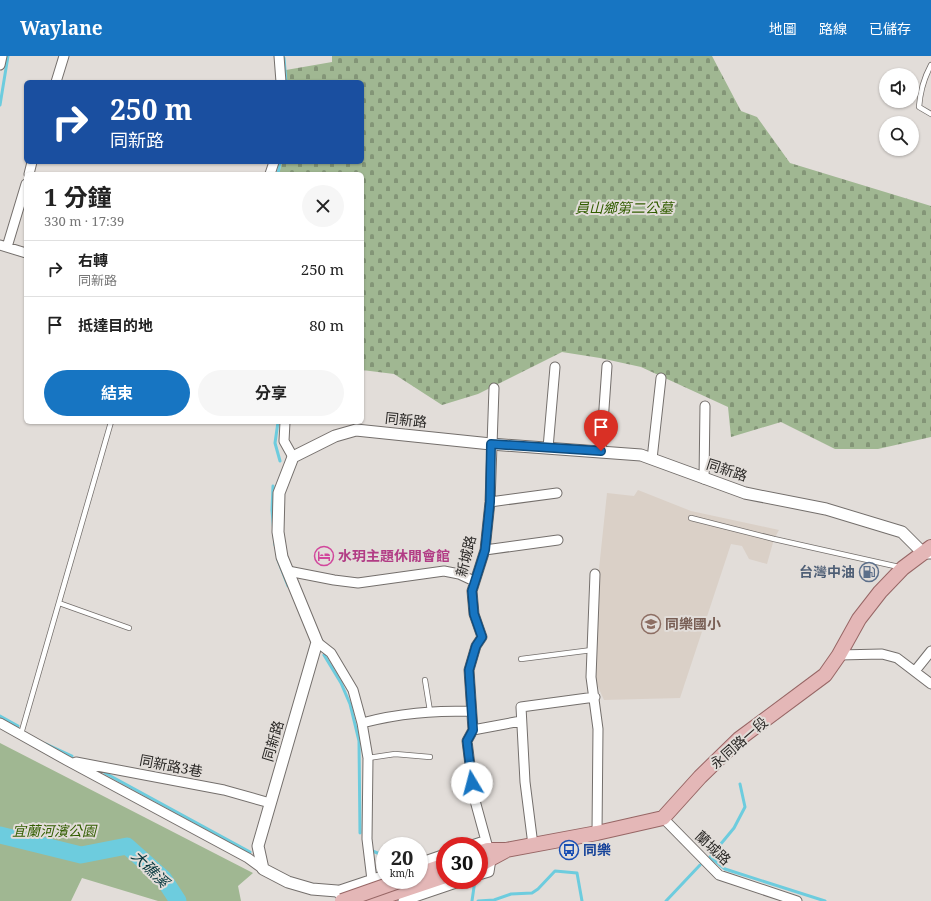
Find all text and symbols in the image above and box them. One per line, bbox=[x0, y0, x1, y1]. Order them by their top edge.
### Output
text: Waylane bbox=[20, 15, 103, 41]
text: 地圖 bbox=[769, 19, 797, 38]
text: 路線 bbox=[819, 19, 847, 38]
text: 已儲存 bbox=[869, 19, 911, 38]
map controls bbox=[879, 68, 919, 156]
button: sound bbox=[879, 68, 919, 108]
text: 250 m bbox=[110, 90, 192, 128]
icon: right bbox=[44, 96, 96, 148]
button: search bbox=[879, 116, 919, 156]
text: 同新路 bbox=[110, 128, 164, 152]
text: 1 分鐘 bbox=[44, 180, 112, 213]
button: close bbox=[302, 185, 344, 227]
park label: 員山鄉第二公墓 bbox=[575, 198, 675, 217]
text: 330 m · 17:39 bbox=[44, 212, 124, 230]
text: 右轉 bbox=[78, 250, 108, 270]
icon: right bbox=[44, 258, 66, 280]
text: 250 m bbox=[301, 259, 344, 279]
text: 同新路 bbox=[78, 271, 117, 289]
icon: arrive bbox=[44, 314, 66, 336]
text: 抵達目的地 bbox=[78, 315, 153, 335]
text: 80 m bbox=[309, 315, 344, 335]
button: 結束 bbox=[44, 370, 190, 416]
button: 分享 bbox=[198, 370, 344, 416]
street label: 同新路 bbox=[384, 408, 428, 431]
pin bbox=[584, 410, 618, 451]
icon: arrive bbox=[590, 416, 612, 438]
street label: 同新路 bbox=[704, 454, 750, 485]
street label: 新城路 bbox=[451, 533, 480, 579]
hotel icon: 水玥主題休閒會館 bbox=[313, 545, 335, 567]
place label: 水玥主題休閒會館 bbox=[338, 546, 450, 565]
fuel station icon: 台灣中油 bbox=[858, 561, 880, 583]
place label: 台灣中油 bbox=[799, 562, 855, 581]
school or university icon: 同樂國小 bbox=[640, 613, 662, 635]
place label: 同樂國小 bbox=[665, 614, 721, 633]
street label: 永同路一段 bbox=[706, 712, 771, 773]
street label: 同新路 bbox=[258, 718, 287, 764]
street label: 同新路3巷 bbox=[138, 750, 204, 781]
position arrow bbox=[451, 762, 493, 804]
park label: 宜蘭河濱公園 bbox=[12, 821, 98, 840]
street label: 蘭城路 bbox=[692, 826, 735, 869]
speed limit sign: 30 bbox=[436, 837, 488, 889]
bus stop icon: 同樂 bbox=[558, 839, 580, 861]
place label: 同樂 bbox=[583, 840, 611, 859]
text: 20 bbox=[391, 844, 413, 871]
water label: 大礁溪 bbox=[128, 845, 175, 893]
text: km/h bbox=[390, 866, 414, 880]

